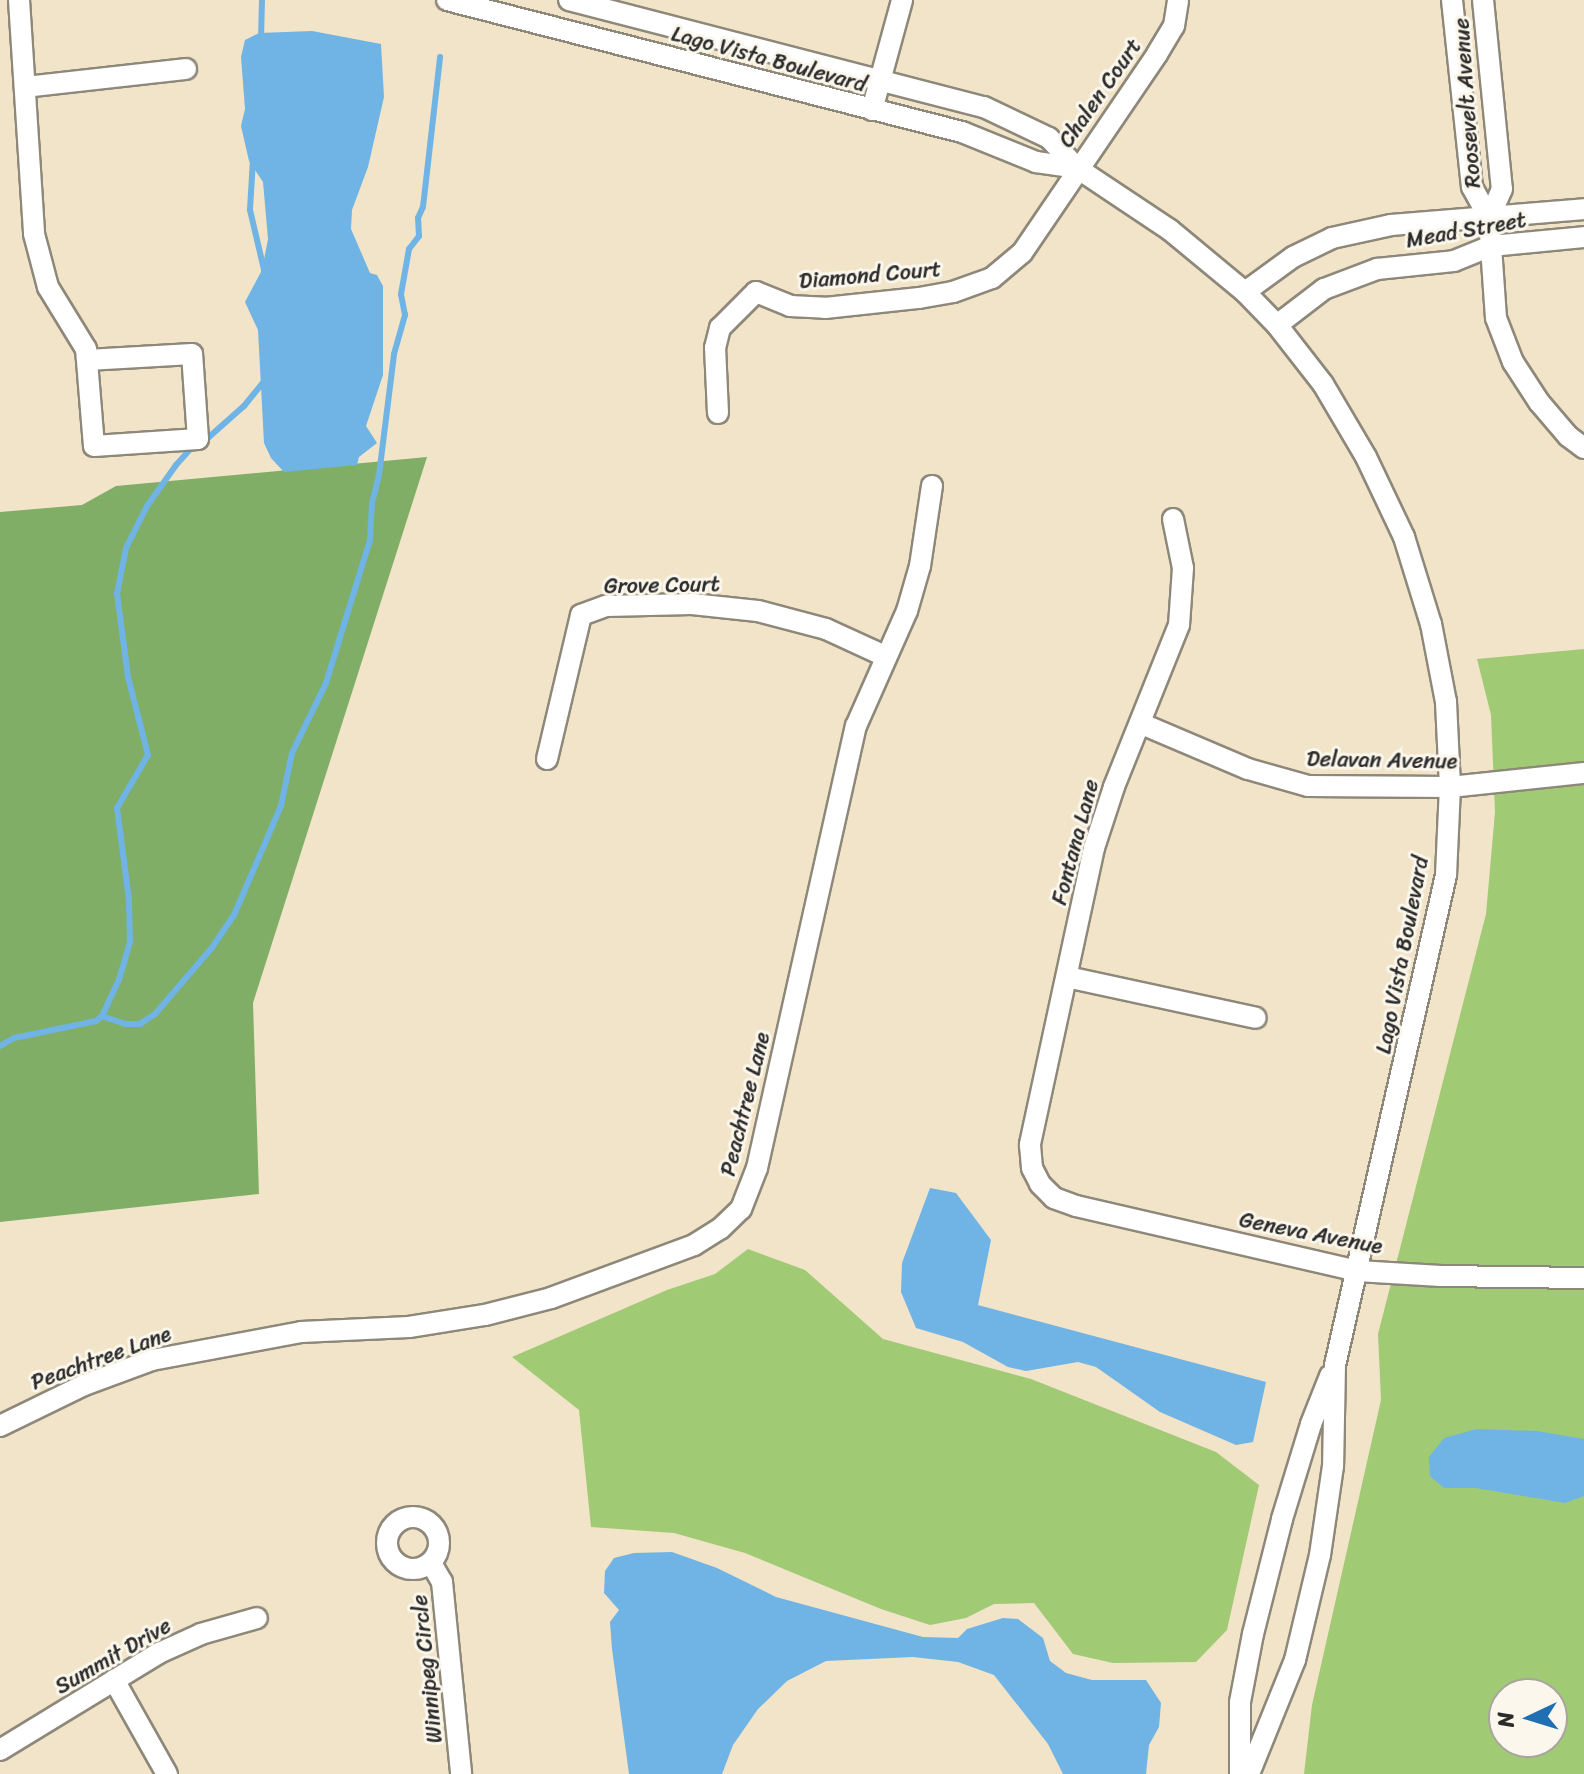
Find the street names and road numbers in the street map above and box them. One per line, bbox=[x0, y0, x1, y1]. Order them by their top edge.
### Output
street label: Roosevelt Avenue bbox=[1448, 17, 1486, 189]
street label: Lago Vista Boulevard bbox=[669, 20, 869, 98]
street label: Chalen Court bbox=[1053, 33, 1147, 153]
street label: Mead Street bbox=[1404, 206, 1528, 254]
street label: Diamond Court bbox=[798, 256, 942, 294]
street label: Grove Court bbox=[604, 571, 720, 599]
street label: Delavan Avenue bbox=[1306, 745, 1458, 775]
street label: Fontana Lane bbox=[1046, 776, 1104, 908]
street label: Lago Vista Boulevard bbox=[1370, 854, 1434, 1056]
street label: Peachtree Lane bbox=[714, 1029, 776, 1179]
street label: Geneva Avenue bbox=[1237, 1206, 1385, 1260]
street label: Peachtree Lane bbox=[27, 1320, 175, 1396]
street label: Winnipeg Circle bbox=[406, 1593, 448, 1745]
street label: Summit Drive bbox=[50, 1612, 176, 1700]

